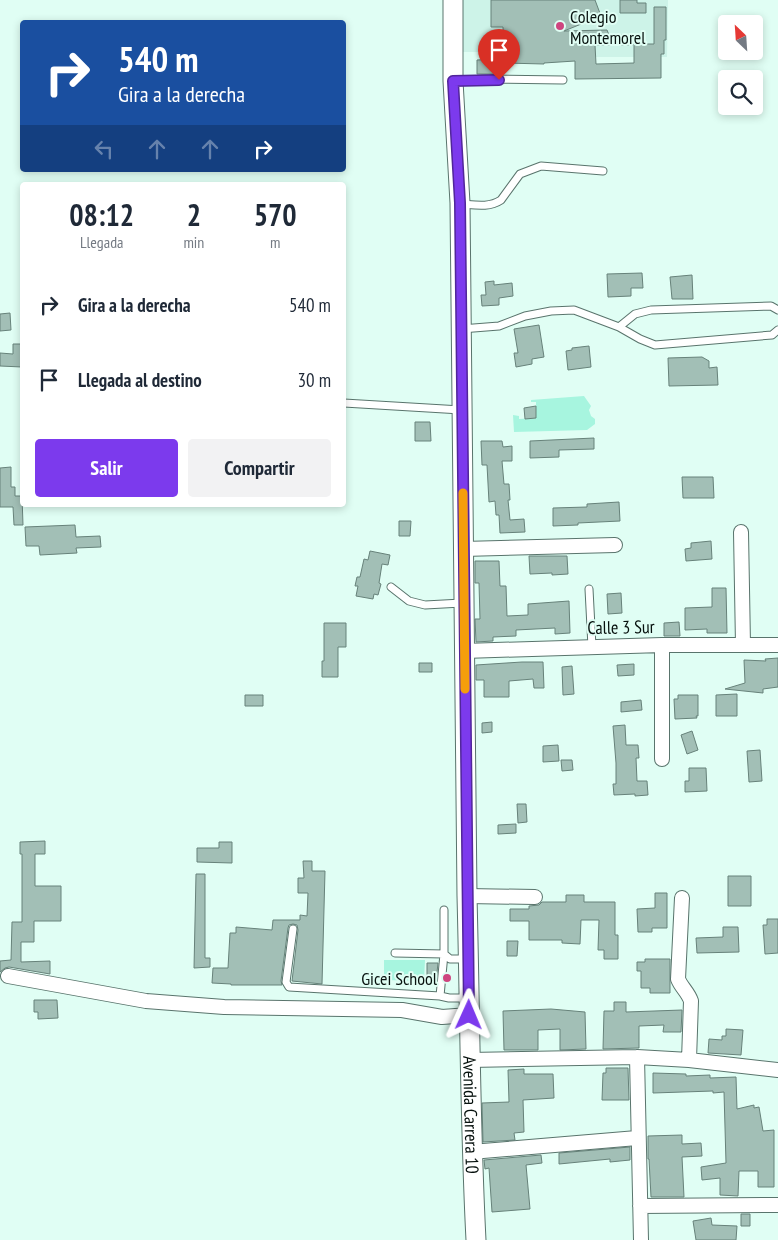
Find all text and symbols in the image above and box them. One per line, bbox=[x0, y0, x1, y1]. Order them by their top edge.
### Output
place label: Colegio Montemorel bbox=[570, 5, 646, 49]
north arrow bbox=[718, 15, 762, 60]
map controls bbox=[718, 15, 763, 115]
marker: Colegio Montemorel bbox=[554, 20, 566, 32]
pin bbox=[478, 29, 520, 80]
text: 540 m bbox=[118, 36, 199, 82]
icon: arrive bbox=[485, 36, 513, 64]
icon: right bbox=[35, 40, 100, 105]
button: search bbox=[718, 70, 763, 115]
text: Gira a la derecha bbox=[118, 80, 245, 108]
icon: left bbox=[90, 135, 118, 163]
icon: ahead bbox=[143, 135, 171, 163]
icon: ahead bbox=[196, 135, 224, 163]
icon: right bbox=[249, 135, 277, 163]
text: 08:12 bbox=[69, 195, 134, 234]
text: 2 bbox=[187, 195, 201, 234]
text: 570 bbox=[254, 195, 297, 234]
text: Llegada bbox=[80, 232, 123, 252]
text: min bbox=[183, 232, 204, 252]
text: m bbox=[270, 232, 280, 252]
icon: right bbox=[35, 291, 63, 319]
text: Gira a la derecha bbox=[78, 293, 191, 317]
text: 540 m bbox=[289, 293, 331, 317]
icon: arrive bbox=[35, 366, 63, 394]
text: Llegada al destino bbox=[78, 368, 202, 392]
text: 30 m bbox=[298, 368, 331, 392]
button: Salir bbox=[35, 439, 178, 497]
button: Compartir bbox=[188, 439, 331, 497]
street label: Calle 3 Sur bbox=[587, 615, 655, 639]
place label: Gicei School bbox=[361, 967, 438, 990]
marker: Gicei School bbox=[441, 972, 453, 984]
position arrow bbox=[442, 988, 494, 1040]
street label: Avenida Carrera 10 bbox=[459, 1056, 485, 1174]

